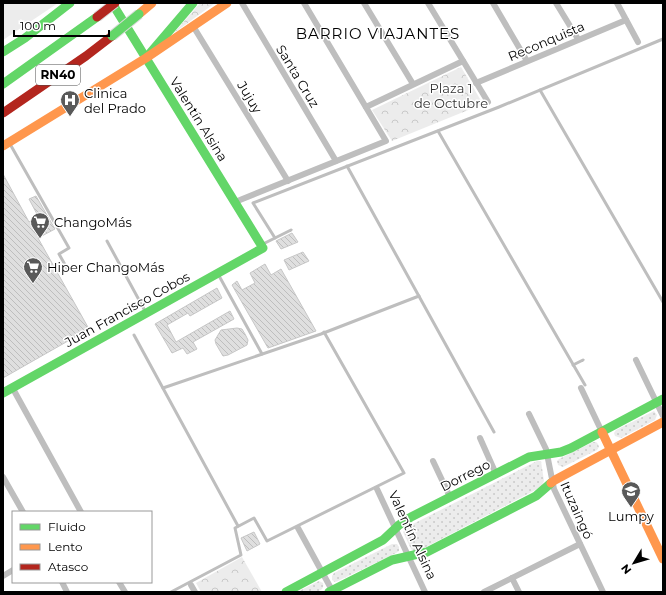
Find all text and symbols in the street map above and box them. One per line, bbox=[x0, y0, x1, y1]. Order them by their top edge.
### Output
scale bar bbox=[14, 12, 109, 38]
text: 100 m bbox=[20, 18, 56, 33]
street label: Reconquista bbox=[505, 18, 587, 64]
district label: BARRIO VIAJANTES bbox=[296, 24, 460, 43]
street label: Santa Cruz bbox=[273, 42, 323, 111]
road number: RN40 bbox=[36, 65, 80, 85]
street label: Valentín Alsina bbox=[167, 74, 231, 164]
street label: Jujuy bbox=[234, 77, 266, 117]
park label: Plaza 1 de Octubre bbox=[414, 80, 488, 111]
place label: Clinica del Prado bbox=[84, 85, 146, 116]
hospital icon: Clinica del Prado bbox=[59, 89, 81, 117]
supermarket icon: ChangoMás bbox=[29, 211, 51, 239]
place label: ChangoMás bbox=[54, 214, 132, 230]
supermarket icon: Hiper ChangoMás bbox=[22, 256, 44, 284]
place label: Hiper ChangoMás bbox=[47, 259, 164, 275]
street label: Juan Francisco Cobos bbox=[61, 268, 192, 351]
street label: Dorrego bbox=[437, 456, 493, 494]
street label: Ituzaingó bbox=[557, 479, 597, 541]
school or university icon: Lumpy bbox=[620, 480, 642, 508]
street label: Valentín Alsina bbox=[385, 488, 441, 582]
place label: Lumpy bbox=[608, 508, 655, 524]
legend bbox=[12, 511, 152, 583]
text: Fluido bbox=[48, 519, 86, 534]
text: Lento bbox=[48, 539, 83, 554]
north arrow bbox=[614, 543, 654, 583]
text: Atasco bbox=[48, 559, 88, 574]
text: N bbox=[618, 561, 634, 577]

